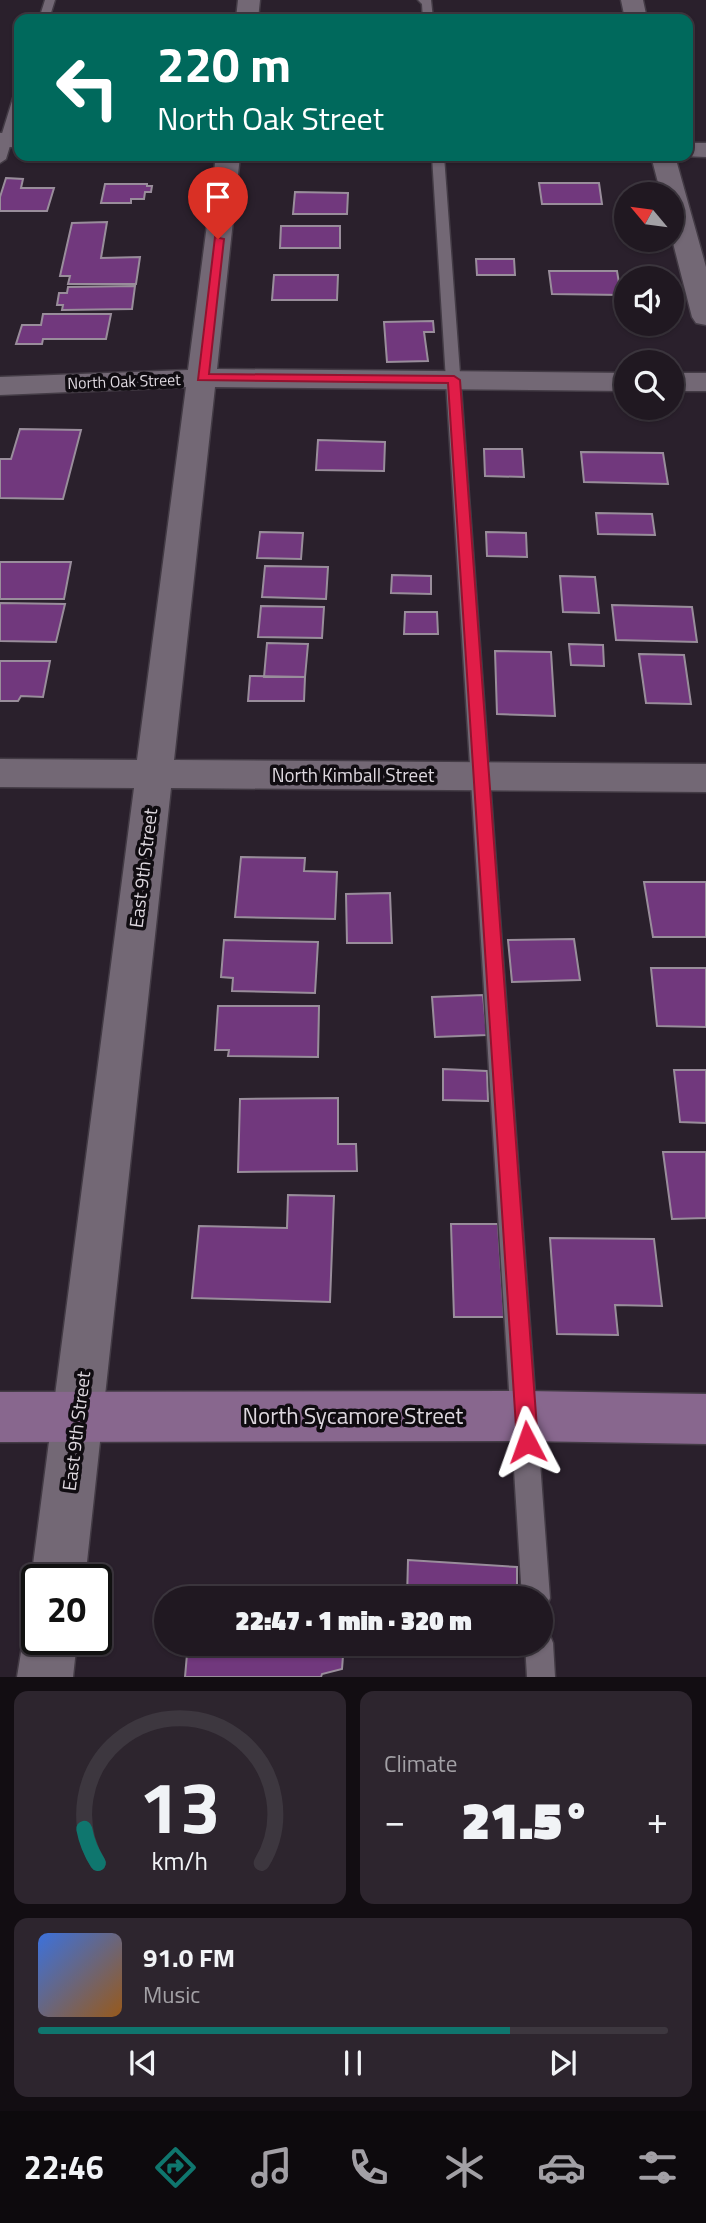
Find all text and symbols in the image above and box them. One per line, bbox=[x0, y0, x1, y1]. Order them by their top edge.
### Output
text: 220 m bbox=[157, 26, 291, 101]
icon: left bbox=[42, 42, 133, 133]
text: North Oak Street bbox=[157, 94, 384, 142]
pin bbox=[188, 167, 248, 239]
icon: arrive bbox=[199, 178, 237, 216]
north arrow bbox=[614, 182, 684, 252]
map controls bbox=[614, 182, 684, 420]
button: sound bbox=[614, 266, 684, 336]
button: search bbox=[614, 350, 684, 420]
street label: North Oak Street bbox=[67, 367, 181, 395]
street label: North Kimball Street bbox=[272, 760, 435, 789]
street label: East 9th Street bbox=[121, 806, 164, 929]
street label: East 9th Street bbox=[54, 1369, 97, 1492]
street label: North Sycamore Street bbox=[243, 1398, 463, 1433]
position arrow bbox=[490, 1405, 564, 1479]
speed limit sign: 20 bbox=[21, 1564, 112, 1655]
text: 22:47 · 1 min · 320 m bbox=[235, 1601, 472, 1640]
text: Climate bbox=[384, 1746, 457, 1781]
text: 13 bbox=[139, 1752, 221, 1862]
text: 21.5° bbox=[461, 1780, 591, 1859]
text: − bbox=[384, 1791, 405, 1849]
text: + bbox=[647, 1791, 668, 1849]
text: km/h bbox=[152, 1842, 208, 1880]
text: 91.0 FM bbox=[143, 1938, 235, 1977]
text: Music bbox=[143, 1977, 200, 2012]
icon: previous bbox=[124, 2044, 162, 2082]
icon: pause bbox=[334, 2044, 372, 2082]
icon: next bbox=[544, 2044, 582, 2082]
text: 22:46 bbox=[24, 2143, 104, 2191]
icon: directions bbox=[151, 2143, 200, 2192]
icon: music bbox=[247, 2143, 296, 2192]
icon: phone bbox=[344, 2143, 393, 2192]
icon: climate bbox=[440, 2143, 489, 2192]
icon: car bbox=[537, 2143, 586, 2192]
icon: filters bbox=[633, 2143, 682, 2192]

